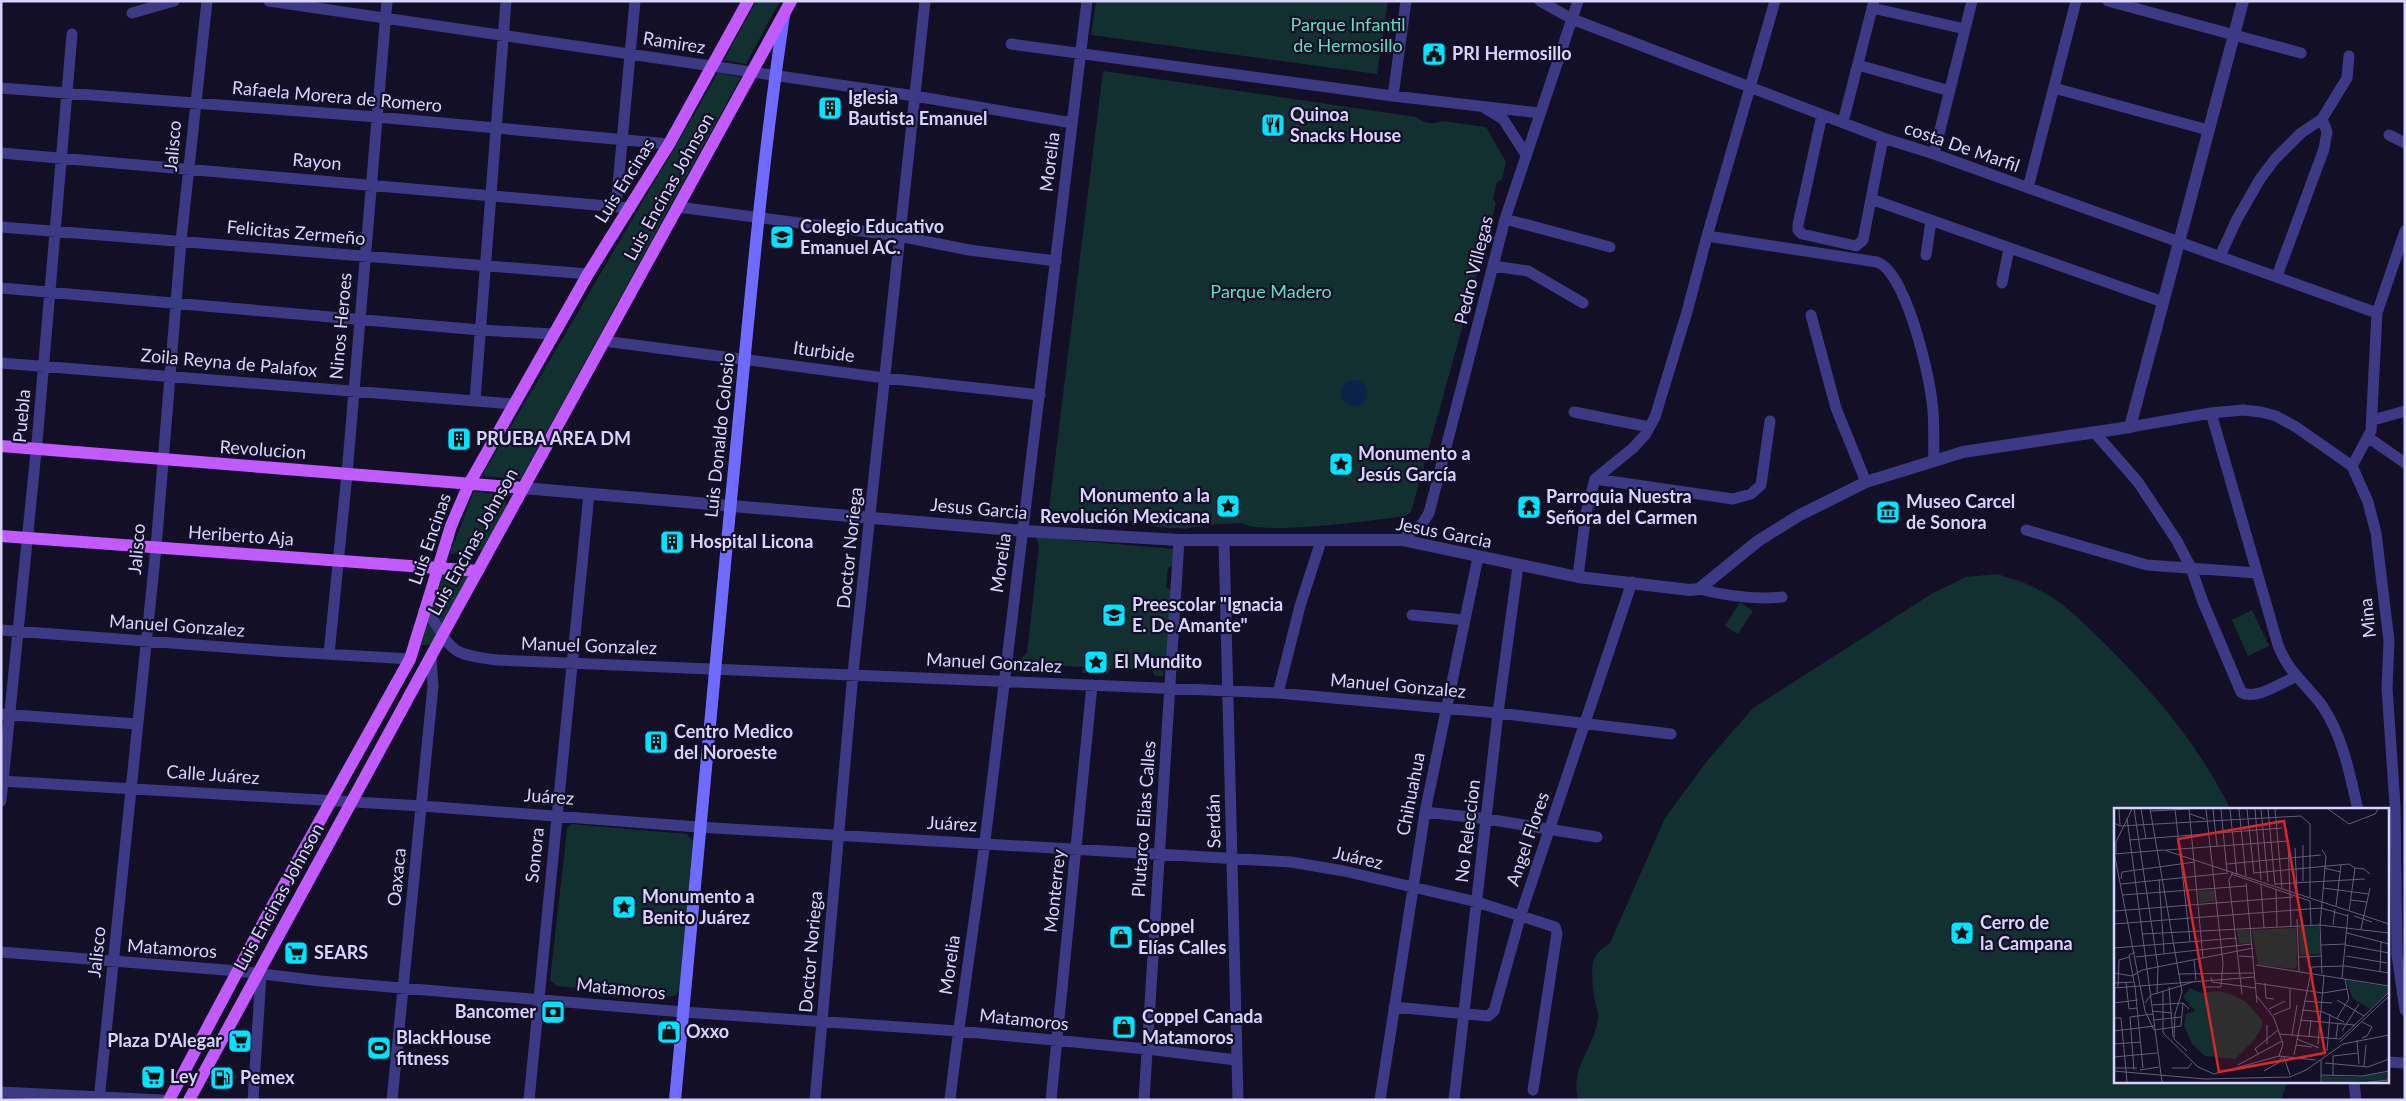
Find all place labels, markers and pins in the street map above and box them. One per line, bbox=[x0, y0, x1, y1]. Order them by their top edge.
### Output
public building icon: PRI Hermosillo bbox=[1421, 41, 1447, 67]
place label: PRI Hermosillo bbox=[1452, 42, 1572, 64]
place label: Iglesia Bautista Emanuel bbox=[848, 86, 987, 129]
building icon: Iglesia Bautista Emanuel bbox=[817, 95, 843, 121]
place label: Quinoa Snacks House bbox=[1290, 103, 1402, 146]
restaurant icon: Quinoa Snacks House bbox=[1260, 112, 1286, 138]
place label: Colegio Educativo Emanuel AC. bbox=[800, 215, 944, 258]
school or university icon: Colegio Educativo Emanuel AC. bbox=[769, 224, 795, 250]
building icon: PRUEBA AREA DM bbox=[446, 426, 472, 452]
place label: PRUEBA AREA DM bbox=[476, 427, 631, 449]
place label: Monumento a Jesús García bbox=[1358, 442, 1471, 485]
place icon: Monumento a Jesús García bbox=[1328, 451, 1354, 477]
place label: Monumento a la Revolución Mexicana bbox=[1040, 484, 1210, 527]
place label: Parroquia Nuestra Señora del Carmen bbox=[1546, 485, 1697, 528]
place label: Museo Carcel de Sonora bbox=[1906, 490, 2015, 533]
place icon: Monumento a la Revolución Mexicana bbox=[1215, 493, 1241, 519]
temple icon: Parroquia Nuestra Señora del Carmen bbox=[1516, 494, 1542, 520]
museum icon: Museo Carcel de Sonora bbox=[1875, 499, 1901, 525]
building icon: Hospital Licona bbox=[659, 529, 685, 555]
place label: Hospital Licona bbox=[690, 530, 813, 552]
place label: Preescolar "Ignacia E. De Amante" bbox=[1132, 593, 1283, 636]
school or university icon: Preescolar "Ignacia E. De Amante" bbox=[1101, 602, 1127, 628]
place icon: El Mundito bbox=[1083, 649, 1109, 675]
place label: El Mundito bbox=[1114, 650, 1202, 672]
place label: Centro Medico del Noroeste bbox=[674, 720, 793, 763]
building icon: Centro Medico del Noroeste bbox=[643, 729, 669, 755]
place label: Monumento a Benito Juárez bbox=[642, 885, 755, 928]
place icon: Monumento a Benito Juárez bbox=[611, 894, 637, 920]
place label: Cerro de la Campana bbox=[1980, 911, 2073, 954]
place label: Coppel Elías Calles bbox=[1138, 915, 1226, 958]
place icon: Cerro de la Campana bbox=[1949, 920, 1975, 946]
shop icon: Coppel Elías Calles bbox=[1108, 924, 1134, 950]
supermarket icon: SEARS bbox=[283, 940, 309, 966]
place label: SEARS bbox=[314, 941, 368, 963]
bank icon: Bancomer bbox=[540, 999, 566, 1025]
place label: Bancomer bbox=[455, 1000, 536, 1022]
place label: Coppel Canada Matamoros bbox=[1142, 1005, 1263, 1048]
shop icon: Coppel Canada Matamoros bbox=[1111, 1014, 1137, 1040]
shop icon: Oxxo bbox=[656, 1019, 682, 1045]
place label: Oxxo bbox=[686, 1020, 729, 1042]
place label: BlackHouse fitness bbox=[396, 1026, 492, 1069]
supermarket icon: Plaza D'Alegar bbox=[227, 1028, 253, 1054]
place label: Plaza D'Alegar bbox=[107, 1029, 222, 1051]
sports icon: BlackHouse fitness bbox=[366, 1035, 392, 1061]
supermarket icon: Ley bbox=[140, 1064, 166, 1090]
place label: Ley bbox=[170, 1065, 198, 1087]
fuel station icon: Pemex bbox=[209, 1065, 235, 1091]
place label: Pemex bbox=[240, 1066, 295, 1088]

